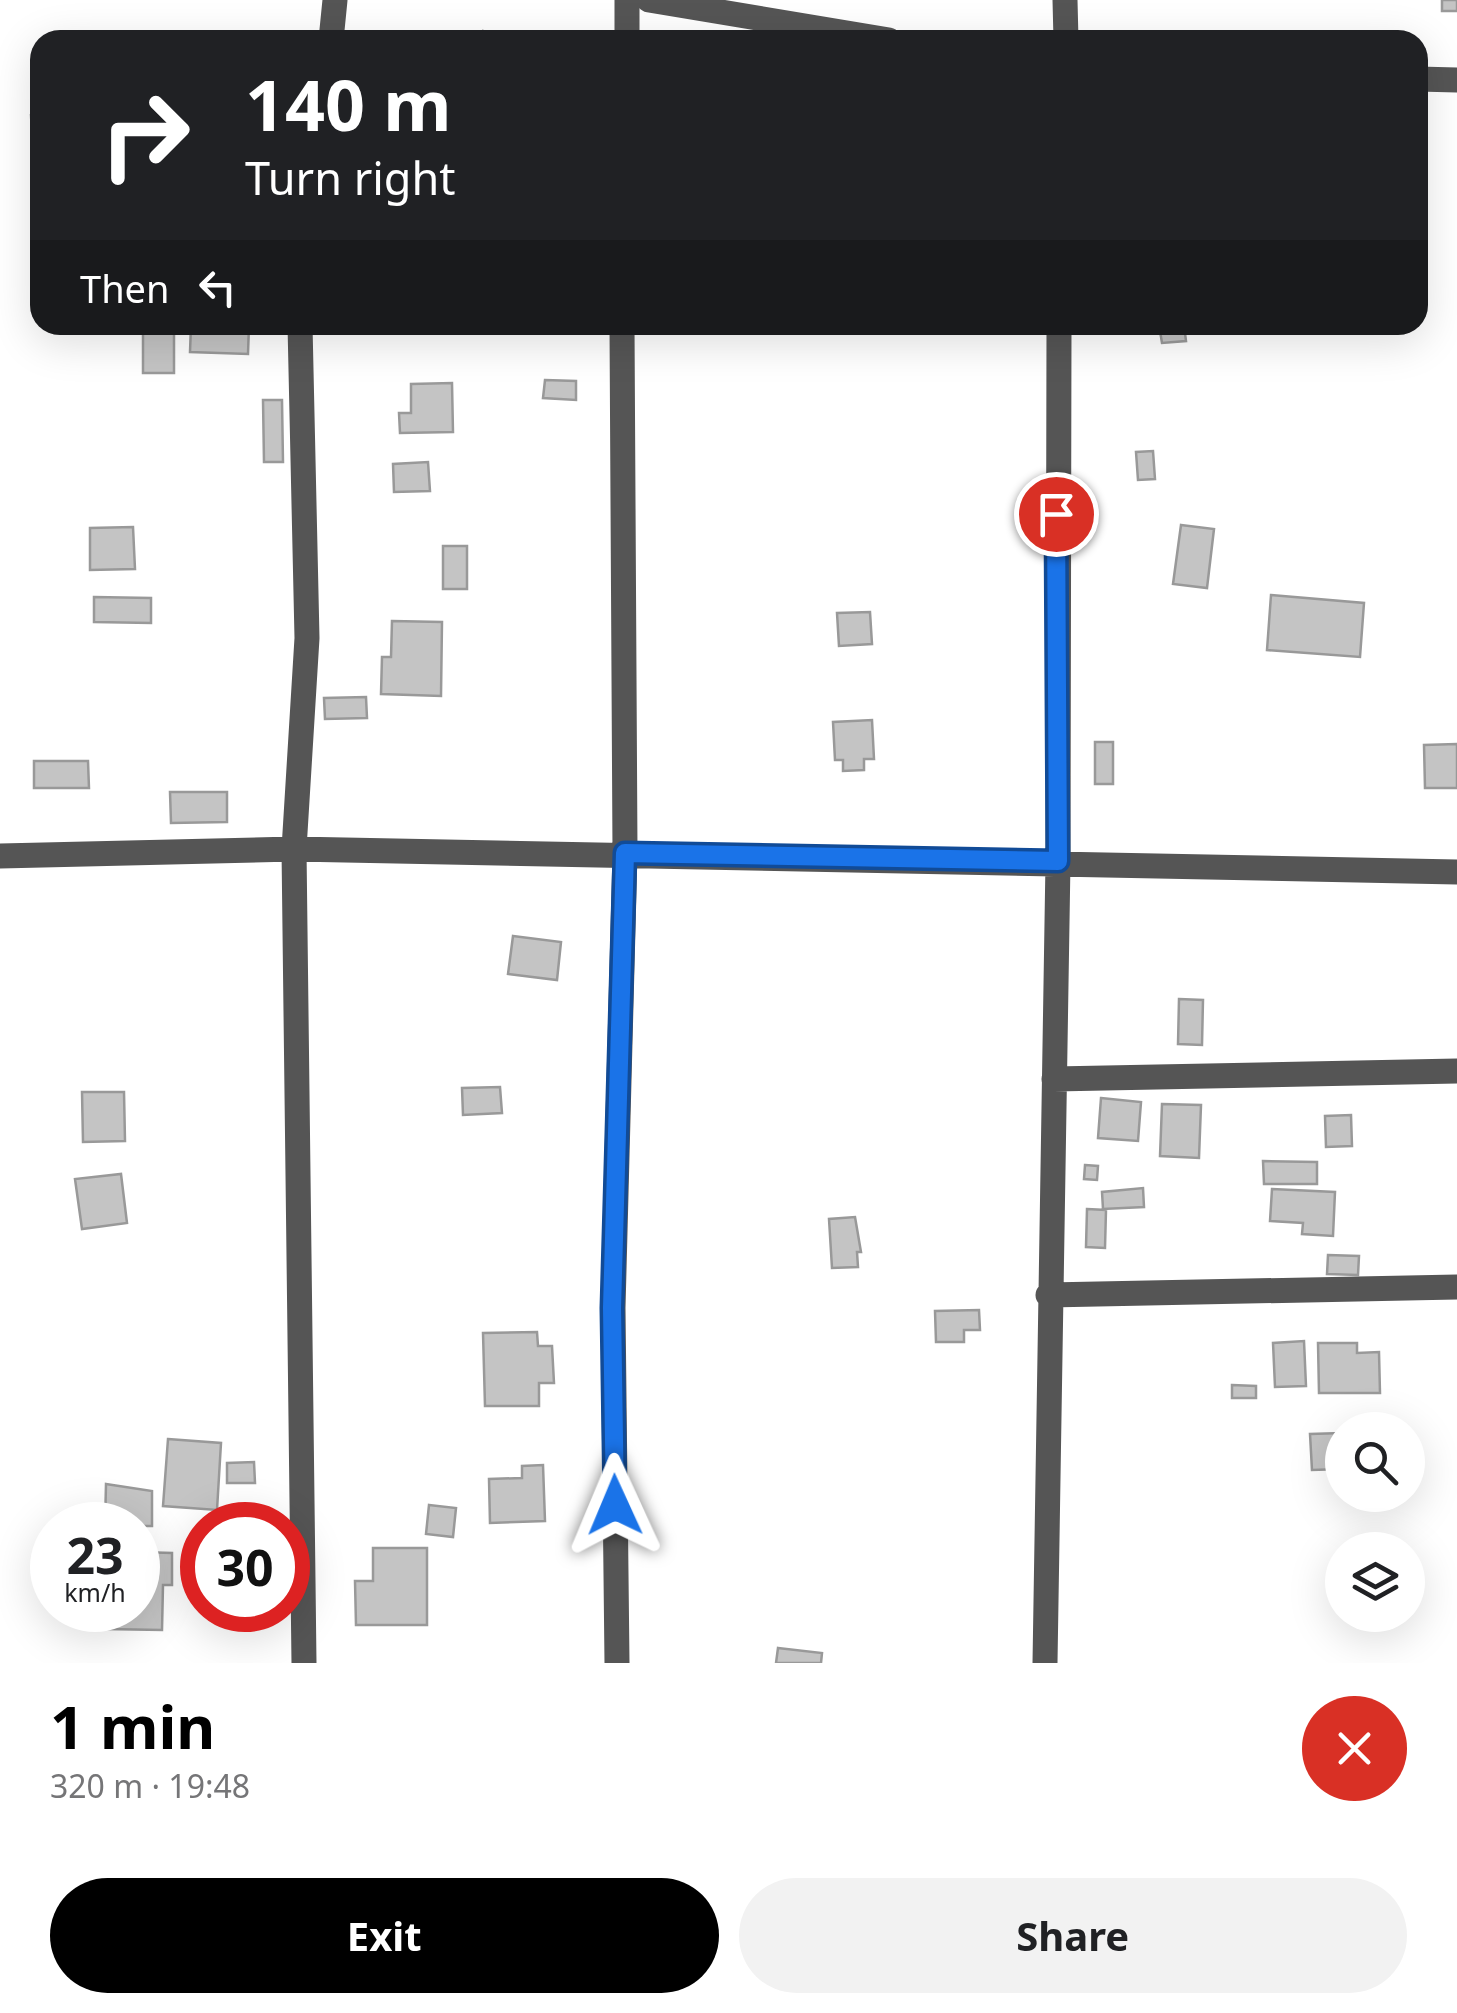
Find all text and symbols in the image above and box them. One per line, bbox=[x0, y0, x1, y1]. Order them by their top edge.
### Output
text: 140 m bbox=[245, 56, 452, 152]
icon: right bbox=[80, 70, 210, 200]
text: Turn right bbox=[245, 147, 456, 208]
icon: left bbox=[190, 260, 245, 315]
text: Then bbox=[80, 262, 170, 314]
pin bbox=[1014, 472, 1099, 557]
icon: arrive bbox=[1029, 487, 1084, 542]
map controls bbox=[1325, 1412, 1425, 1632]
button: search bbox=[1325, 1412, 1425, 1512]
position arrow bbox=[563, 1453, 667, 1557]
speed limit sign: 30 bbox=[180, 1502, 310, 1632]
text: 23 bbox=[66, 1521, 124, 1589]
button: layers bbox=[1325, 1532, 1425, 1632]
text: km/h bbox=[64, 1575, 126, 1609]
text: 1 min bbox=[50, 1685, 215, 1767]
button: close bbox=[1302, 1696, 1407, 1801]
text: 320 m · 19:48 bbox=[50, 1764, 250, 1807]
button: Exit bbox=[50, 1878, 719, 1993]
button: Share bbox=[739, 1878, 1407, 1993]

